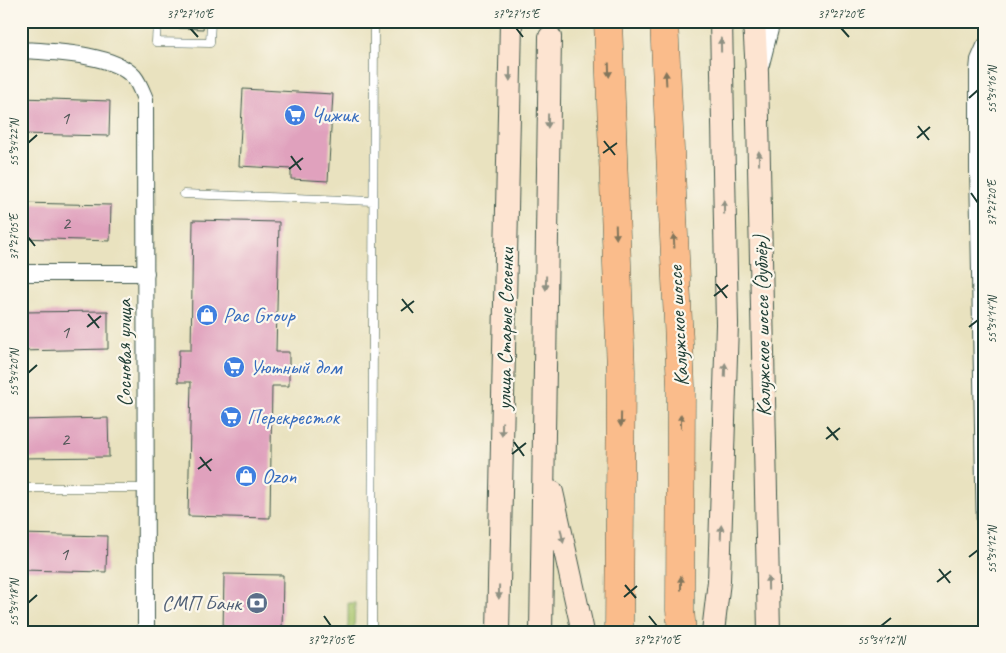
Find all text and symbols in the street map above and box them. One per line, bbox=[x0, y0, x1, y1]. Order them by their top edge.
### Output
text: 37°27'10"E bbox=[167, 6, 215, 22]
text: 37°27'15"E bbox=[493, 6, 541, 22]
text: 37°27'20"E bbox=[818, 6, 866, 22]
one-way arrow bbox=[717, 37, 725, 53]
one-way arrow bbox=[606, 62, 614, 78]
text: 55°34'16"N bbox=[984, 65, 1000, 114]
one-way arrow bbox=[506, 66, 514, 82]
one-way arrow bbox=[662, 70, 670, 86]
place label: Чижик bbox=[311, 102, 360, 128]
supermarket icon: Чижик bbox=[283, 103, 307, 127]
house number: 1 bbox=[61, 106, 71, 130]
one-way arrow bbox=[544, 113, 552, 129]
text: 55°34'22"N bbox=[6, 118, 22, 167]
one-way arrow bbox=[755, 150, 763, 166]
text: 37°27'20"E bbox=[984, 178, 1000, 226]
one-way arrow bbox=[720, 199, 728, 215]
house number: 2 bbox=[62, 211, 72, 235]
text: 37°27'05"E bbox=[6, 212, 22, 260]
one-way arrow bbox=[612, 225, 620, 241]
one-way arrow bbox=[670, 232, 678, 248]
street label: Калужское шоссе (дублёр) bbox=[747, 234, 777, 417]
street label: улица Старые Сосенки bbox=[491, 246, 519, 412]
street label: Калужское шоссе bbox=[662, 264, 694, 387]
one-way arrow bbox=[542, 276, 550, 292]
text: 55°34'14"N bbox=[984, 295, 1000, 344]
street label: Сосновая улица bbox=[111, 297, 137, 407]
place label: Pac Group bbox=[223, 302, 297, 328]
shop icon: Pac Group bbox=[195, 303, 219, 327]
house number: 1 bbox=[61, 320, 71, 344]
text: 55°34'20"N bbox=[6, 348, 22, 397]
place label: Уютный дом bbox=[250, 354, 343, 380]
supermarket icon: Уютный дом bbox=[222, 355, 246, 379]
one-way arrow bbox=[721, 362, 729, 378]
place label: Перекресток bbox=[247, 404, 340, 430]
supermarket icon: Перекресток bbox=[219, 405, 243, 429]
one-way arrow bbox=[616, 412, 624, 428]
one-way arrow bbox=[677, 412, 685, 428]
one-way arrow bbox=[498, 421, 506, 437]
house number: 2 bbox=[61, 427, 71, 451]
place label: Ozon bbox=[262, 463, 297, 489]
shop icon: Ozon bbox=[234, 464, 258, 488]
one-way arrow bbox=[717, 524, 725, 540]
text: 55°34'12"N bbox=[984, 525, 1000, 574]
one-way arrow bbox=[558, 528, 566, 544]
house number: 1 bbox=[60, 542, 70, 566]
one-way arrow bbox=[677, 575, 685, 591]
one-way arrow bbox=[764, 575, 772, 591]
text: 55°34'18"N bbox=[6, 578, 22, 627]
one-way arrow bbox=[495, 584, 503, 600]
place label: СМП Банк bbox=[162, 590, 243, 616]
bank icon: СМП Банк bbox=[245, 591, 269, 615]
text: 37°27'05"E bbox=[308, 632, 356, 648]
text: 37°27'10"E bbox=[634, 632, 682, 648]
text: 55°34'12"N bbox=[857, 632, 906, 648]

